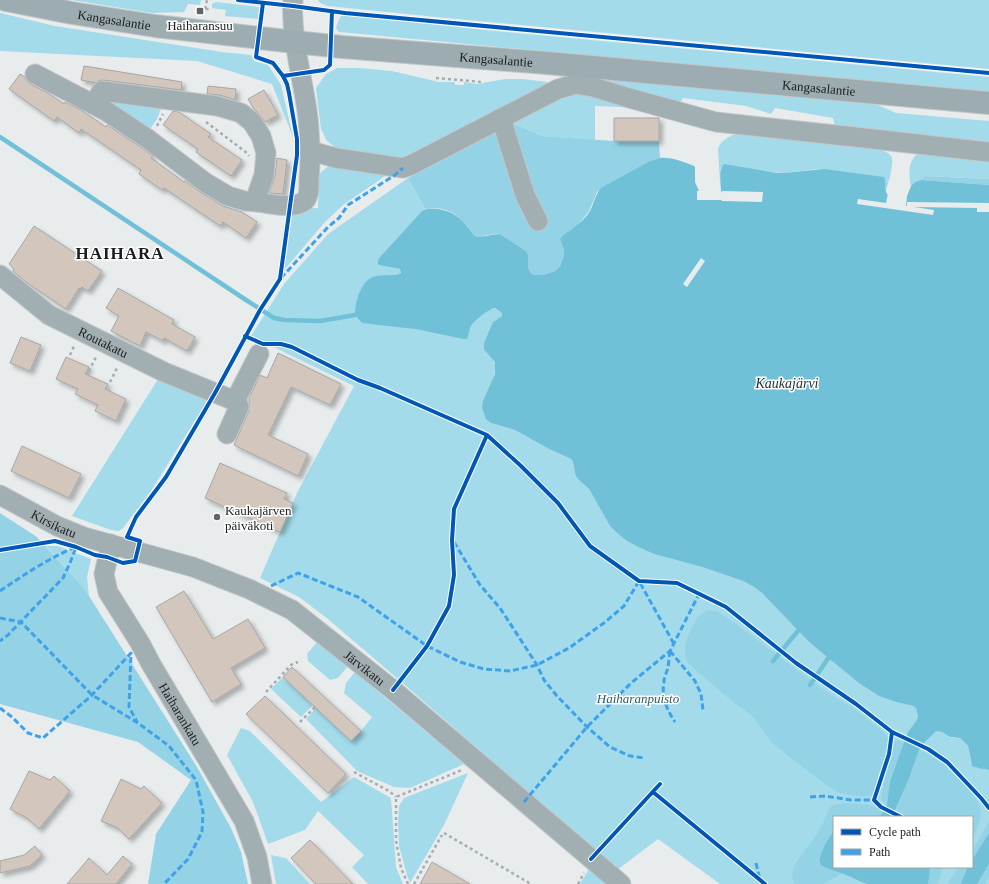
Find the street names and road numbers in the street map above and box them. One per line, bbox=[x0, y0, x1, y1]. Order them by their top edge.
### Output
street label: Kangasalantie bbox=[77, 6, 152, 33]
street label: Kangasalantie bbox=[459, 49, 534, 69]
street label: Kangasalantie bbox=[781, 77, 856, 98]
street label: Routakatu bbox=[76, 323, 131, 361]
street label: Kirsikatu bbox=[29, 506, 79, 541]
street label: Järvikatu bbox=[341, 647, 389, 689]
street label: Haiharankatu bbox=[156, 680, 205, 748]

